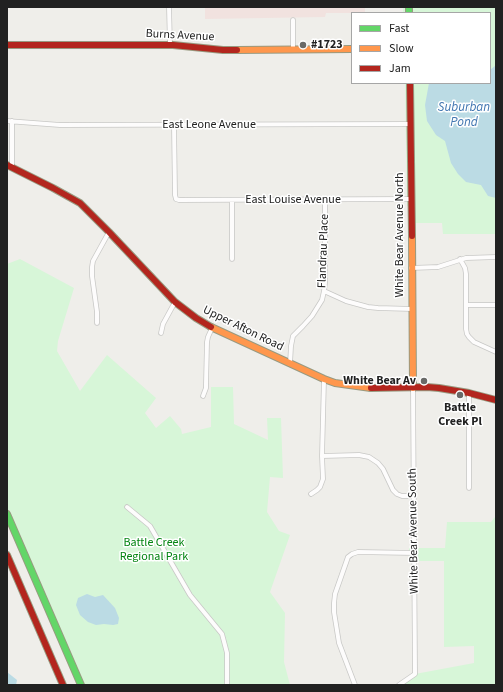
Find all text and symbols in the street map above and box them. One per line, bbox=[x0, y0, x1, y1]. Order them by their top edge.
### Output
legend bbox=[351, 12, 491, 84]
text: Fast bbox=[389, 20, 409, 37]
street label: Burns Avenue bbox=[145, 27, 215, 45]
place label: #1723 bbox=[311, 38, 343, 52]
marker: #1723 bbox=[298, 40, 308, 50]
text: Slow bbox=[389, 40, 414, 57]
text: Jam bbox=[389, 60, 411, 77]
water label: Suburban Pond bbox=[438, 100, 490, 131]
street label: East Leone Avenue bbox=[162, 118, 256, 132]
street label: White Bear Avenue North bbox=[393, 172, 407, 298]
street label: East Louise Avenue bbox=[245, 193, 341, 207]
street label: Flandrau Place bbox=[316, 214, 332, 288]
street label: Upper Afton Road bbox=[200, 303, 286, 355]
place label: White Bear Av bbox=[343, 374, 416, 388]
marker: White Bear Av bbox=[419, 376, 429, 386]
marker: Battle Creek Pl bbox=[455, 390, 465, 400]
place label: Battle Creek Pl bbox=[438, 401, 482, 429]
street label: White Bear Avenue South bbox=[406, 468, 422, 594]
park label: Battle Creek Regional Park bbox=[120, 536, 188, 564]

